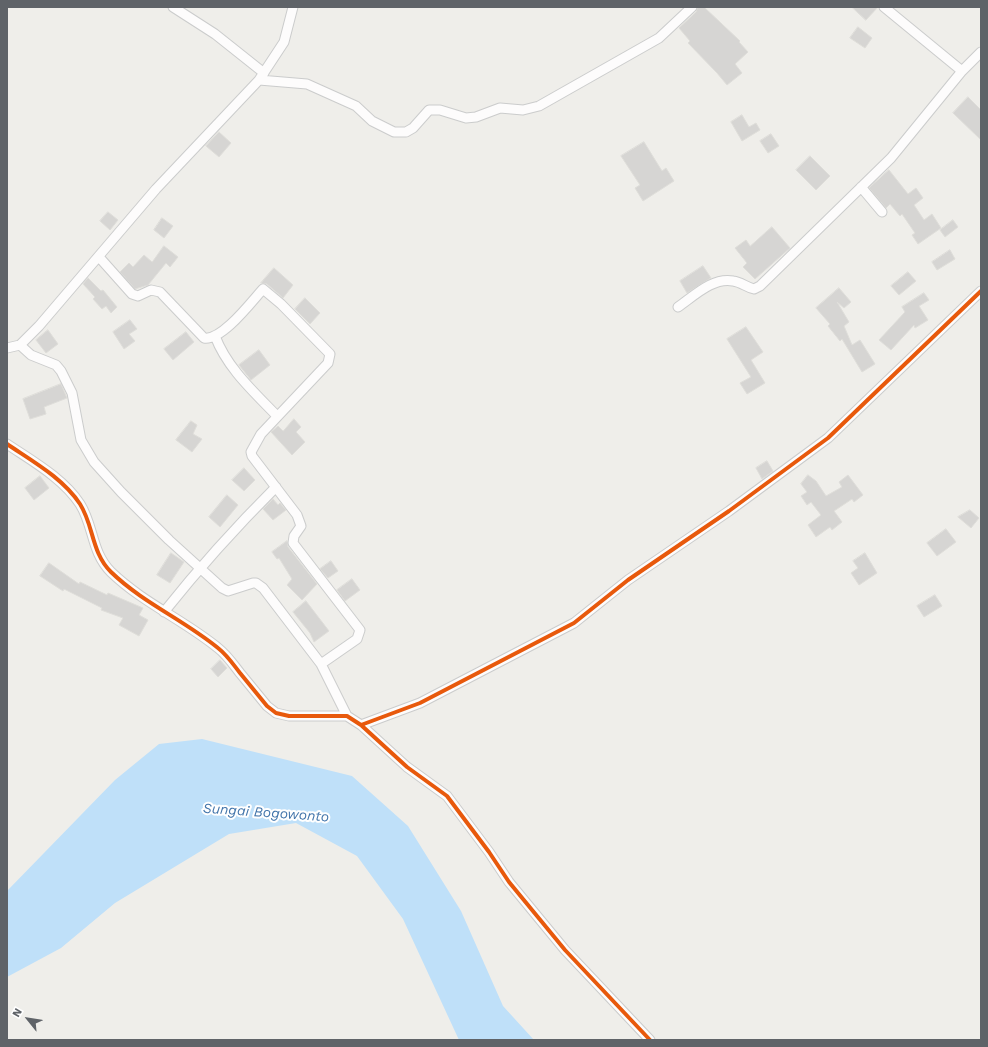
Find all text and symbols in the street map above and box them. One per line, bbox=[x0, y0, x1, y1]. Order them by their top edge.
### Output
water label: Sungai Bogowonto bbox=[202, 800, 330, 826]
north arrow bbox=[8, 999, 48, 1039]
text: N bbox=[10, 1006, 25, 1020]

